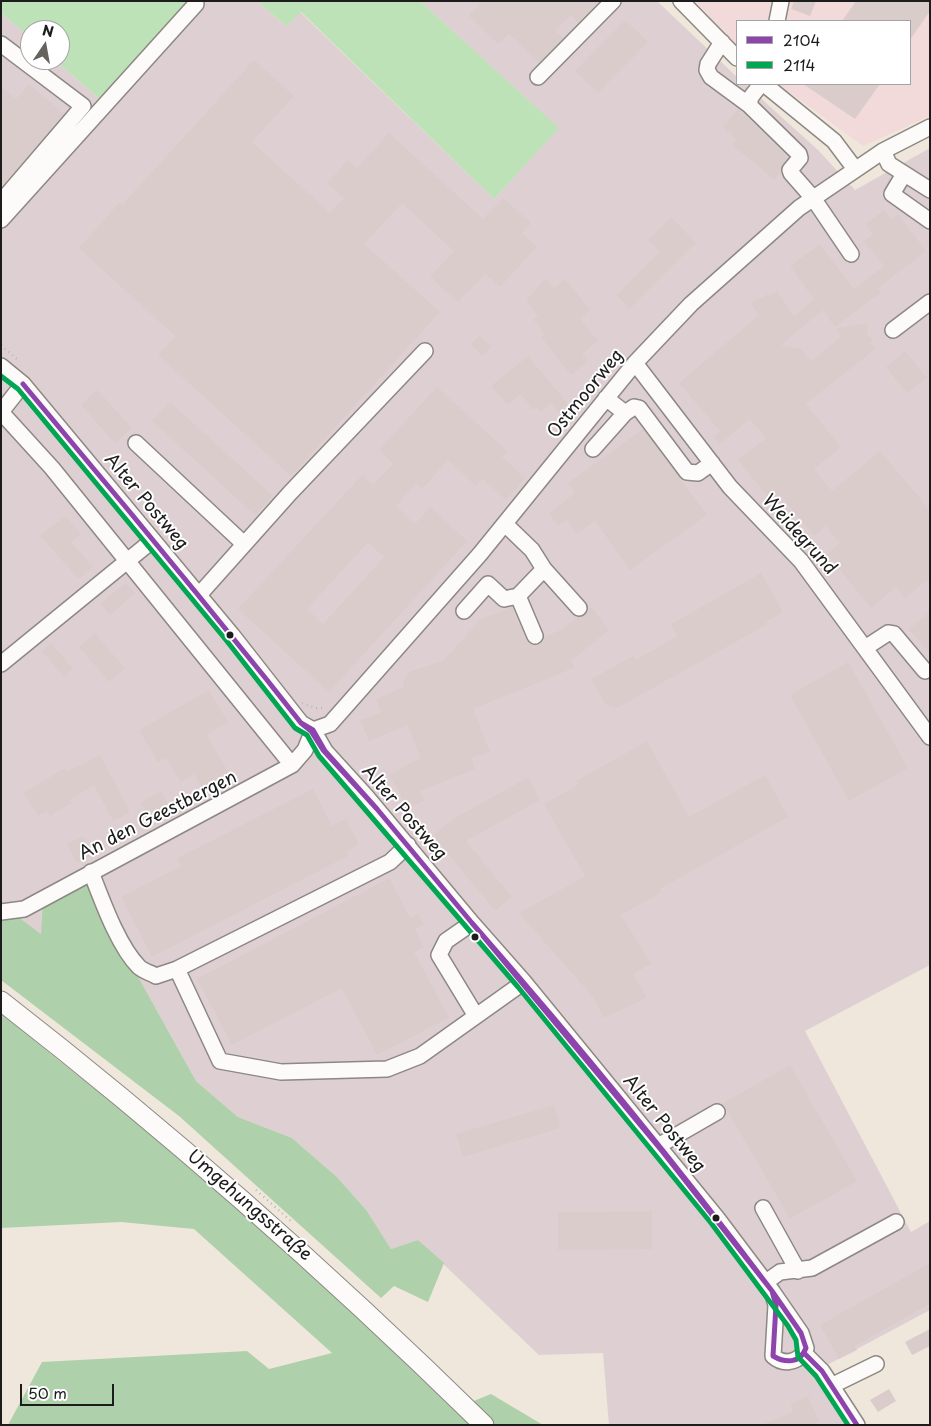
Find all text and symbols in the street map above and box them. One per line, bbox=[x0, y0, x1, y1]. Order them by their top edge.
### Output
text: N bbox=[40, 19, 56, 42]
north arrow bbox=[20, 20, 70, 70]
legend bbox=[736, 20, 911, 85]
text: 2104 bbox=[783, 28, 820, 51]
text: 2114 bbox=[783, 53, 815, 76]
street label: Ostmoorweg bbox=[544, 345, 628, 443]
street label: Alter Postweg bbox=[99, 449, 193, 555]
street label: Weidegrund bbox=[757, 490, 841, 580]
unlabelled marker bbox=[225, 630, 235, 640]
street label: Alter Postweg bbox=[357, 761, 451, 865]
street label: An den Geestbergen bbox=[75, 767, 241, 865]
unlabelled marker bbox=[470, 932, 480, 942]
street label: Alter Postweg bbox=[618, 1071, 710, 1177]
street label: Umgehungsstraße bbox=[182, 1146, 316, 1266]
unlabelled marker bbox=[711, 1213, 721, 1223]
scale bar bbox=[22, 1374, 116, 1406]
text: 50 m bbox=[28, 1381, 67, 1404]

